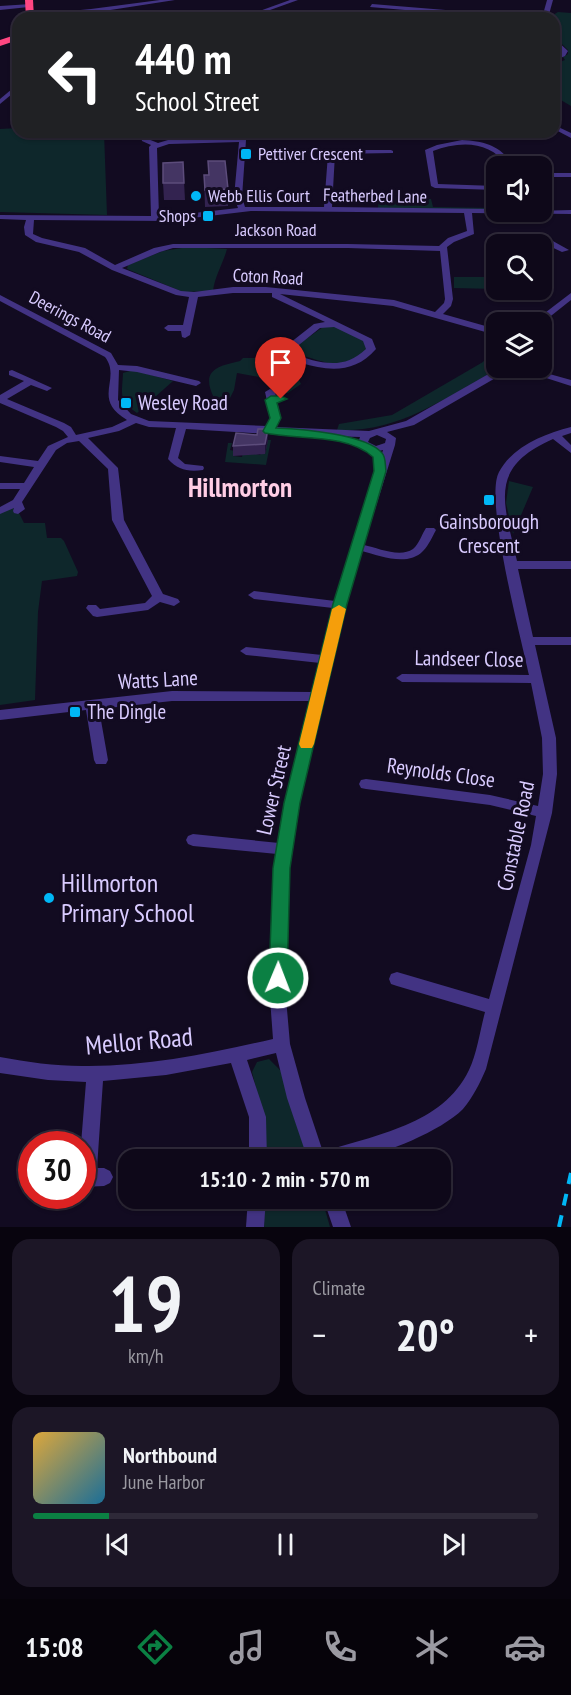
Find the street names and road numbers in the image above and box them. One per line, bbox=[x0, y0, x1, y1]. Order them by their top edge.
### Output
street label: Featherbed Lane bbox=[323, 183, 427, 208]
street label: Jackson Road bbox=[234, 218, 317, 241]
street label: Coton Road bbox=[232, 263, 304, 290]
street label: Deerings Road bbox=[25, 285, 115, 348]
street label: Landseer Close bbox=[414, 644, 524, 673]
street label: Watts Lane bbox=[118, 664, 198, 695]
street label: Lower Street bbox=[250, 742, 297, 837]
street label: Reynolds Close bbox=[385, 752, 497, 793]
street label: Constable Road bbox=[491, 779, 540, 893]
street label: Mellor Road bbox=[84, 1019, 194, 1062]

